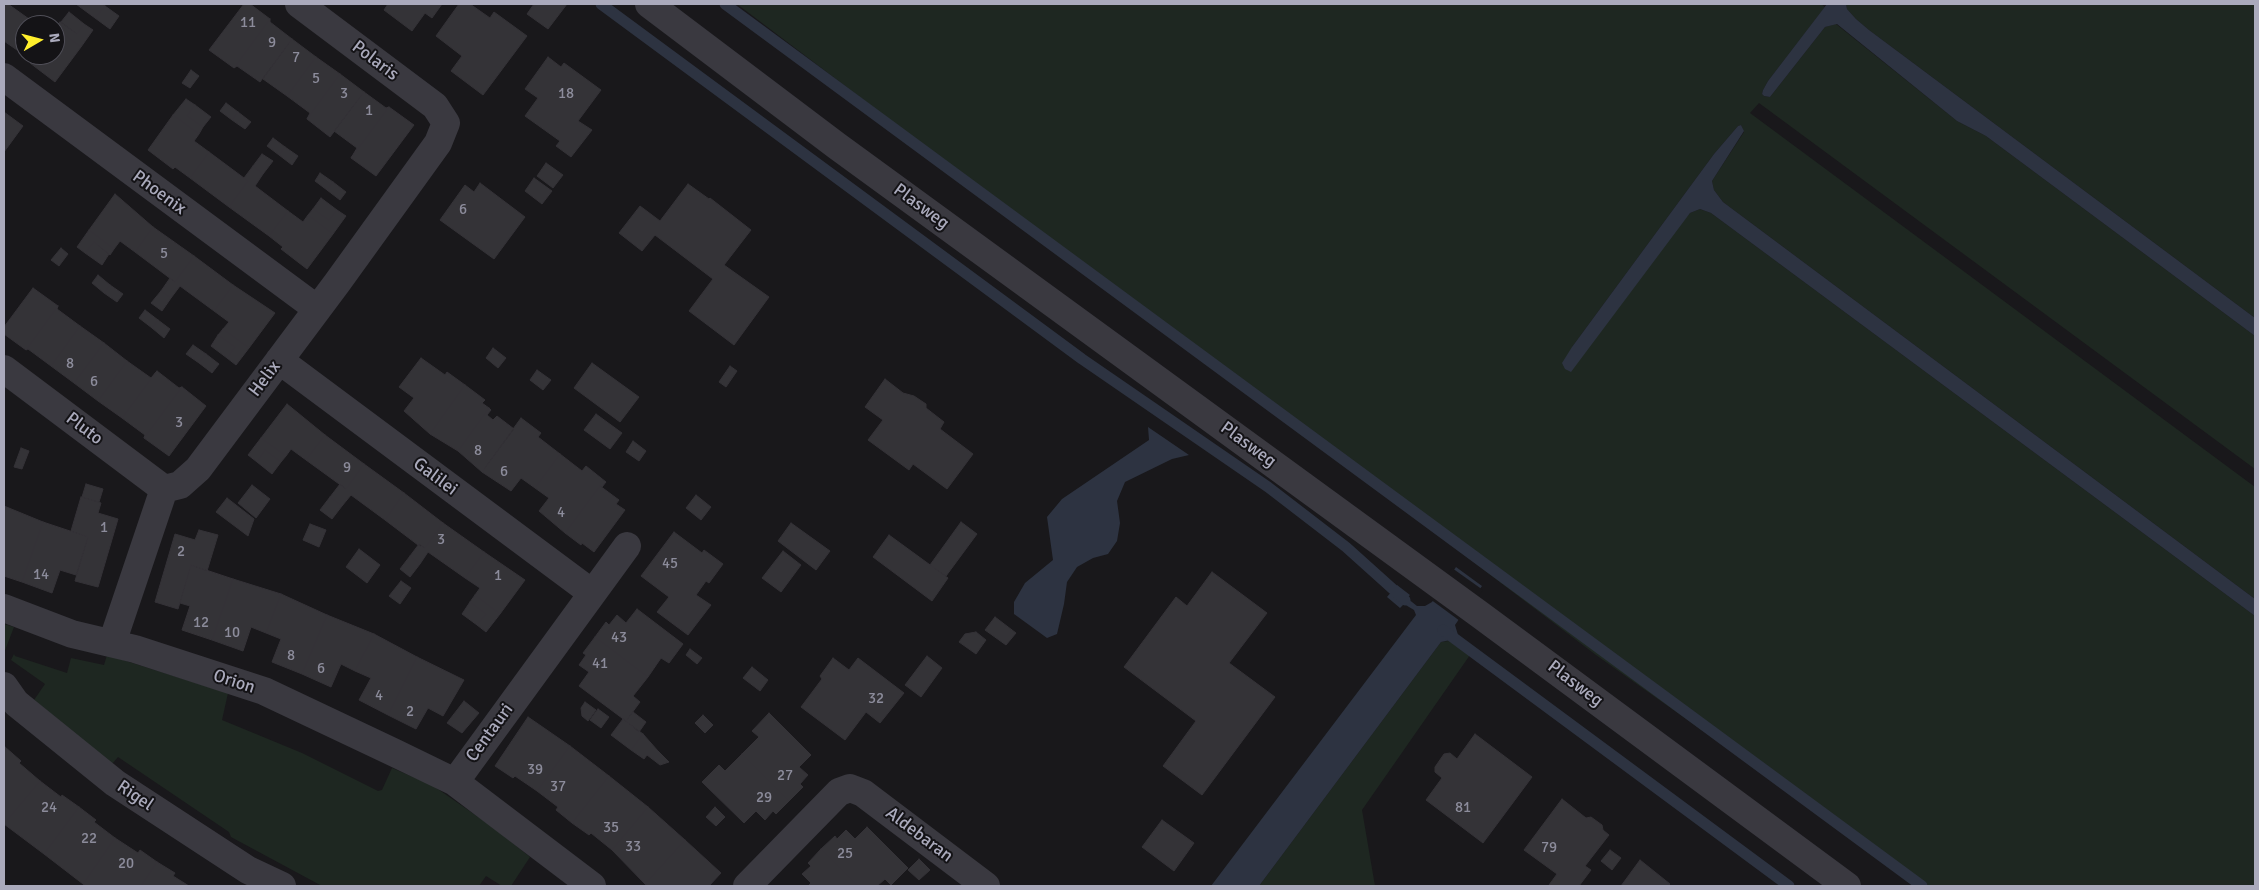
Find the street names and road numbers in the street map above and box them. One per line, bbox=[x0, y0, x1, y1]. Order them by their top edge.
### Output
street label: Polaris bbox=[347, 36, 403, 86]
street label: Phoenix bbox=[128, 166, 190, 220]
street label: Plasweg bbox=[889, 180, 953, 234]
street label: Helix bbox=[245, 357, 285, 401]
street label: Pluto bbox=[61, 408, 107, 450]
street label: Plasweg bbox=[1216, 418, 1280, 472]
street label: Galilei bbox=[409, 453, 461, 501]
street label: Plasweg bbox=[1543, 656, 1607, 712]
street label: Orion bbox=[210, 665, 258, 699]
street label: Centauri bbox=[462, 700, 518, 766]
street label: Rigel bbox=[113, 776, 157, 816]
street label: Aldebaran bbox=[881, 803, 957, 867]

